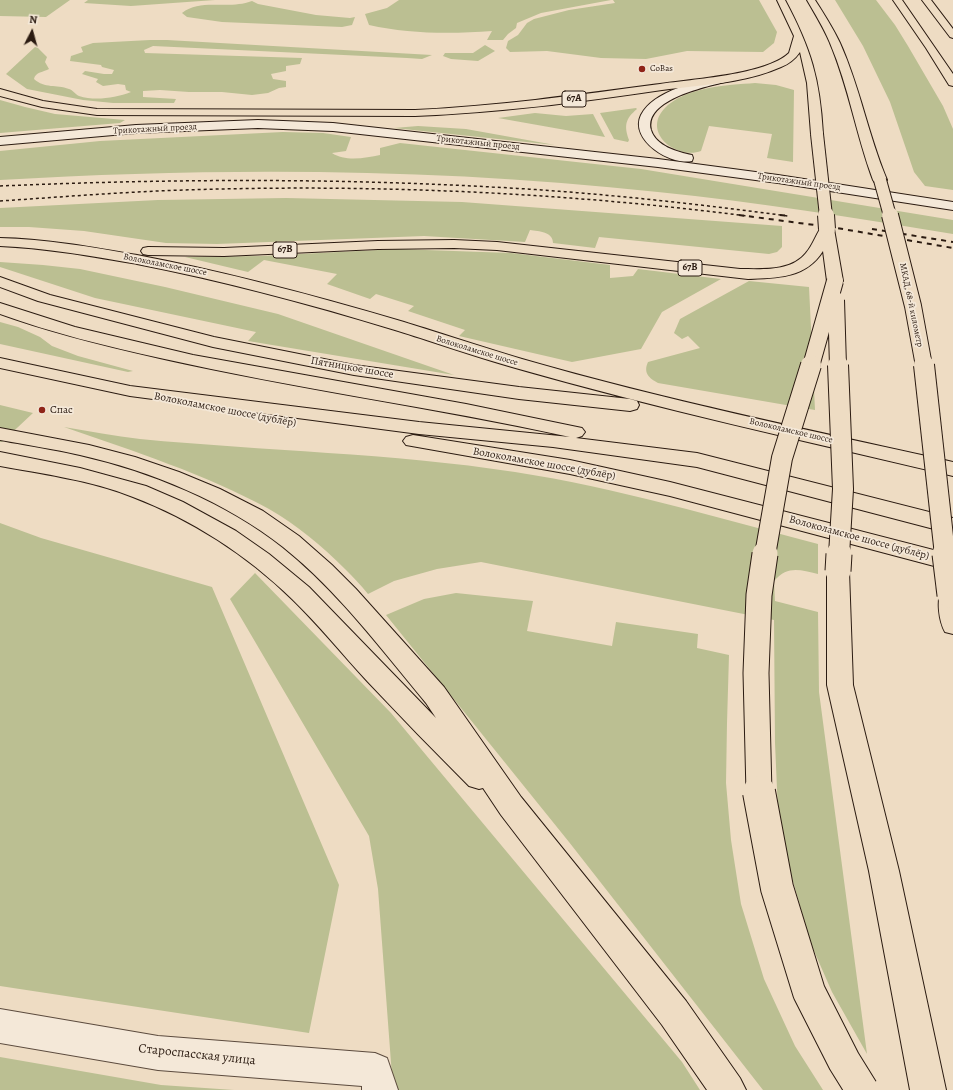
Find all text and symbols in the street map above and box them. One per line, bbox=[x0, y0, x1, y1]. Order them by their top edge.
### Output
north arrow bbox=[12, 12, 52, 52]
text: N bbox=[29, 12, 38, 27]
marker: CoBas bbox=[637, 64, 647, 74]
place label: CoBas bbox=[650, 64, 673, 74]
road number: 67A bbox=[562, 91, 586, 107]
street label: Трикотажный проезд bbox=[113, 121, 197, 137]
street label: Трикотажный проезд bbox=[436, 133, 520, 153]
street label: Трикотажный проезд bbox=[757, 171, 841, 193]
road number: 67B bbox=[273, 242, 297, 258]
street label: Волоколамское шоссе bbox=[122, 252, 208, 278]
road number: 67B bbox=[678, 260, 702, 276]
street label: МКАД, 68-й километр bbox=[897, 262, 925, 348]
street label: Волоколамское шоссе bbox=[435, 333, 519, 369]
street label: Пятницкое шоссе bbox=[309, 354, 395, 382]
street label: Волоколамское шоссе (дублёр) bbox=[153, 390, 297, 430]
place label: Спас bbox=[50, 403, 73, 417]
marker: Спас bbox=[37, 405, 47, 415]
street label: Волоколамское шоссе bbox=[748, 416, 834, 446]
street label: Волоколамское шоссе (дублёр) bbox=[472, 445, 616, 483]
street label: Волоколамское шоссе (дублёр) bbox=[788, 513, 930, 563]
street label: Староспасская улица bbox=[138, 1041, 256, 1069]

